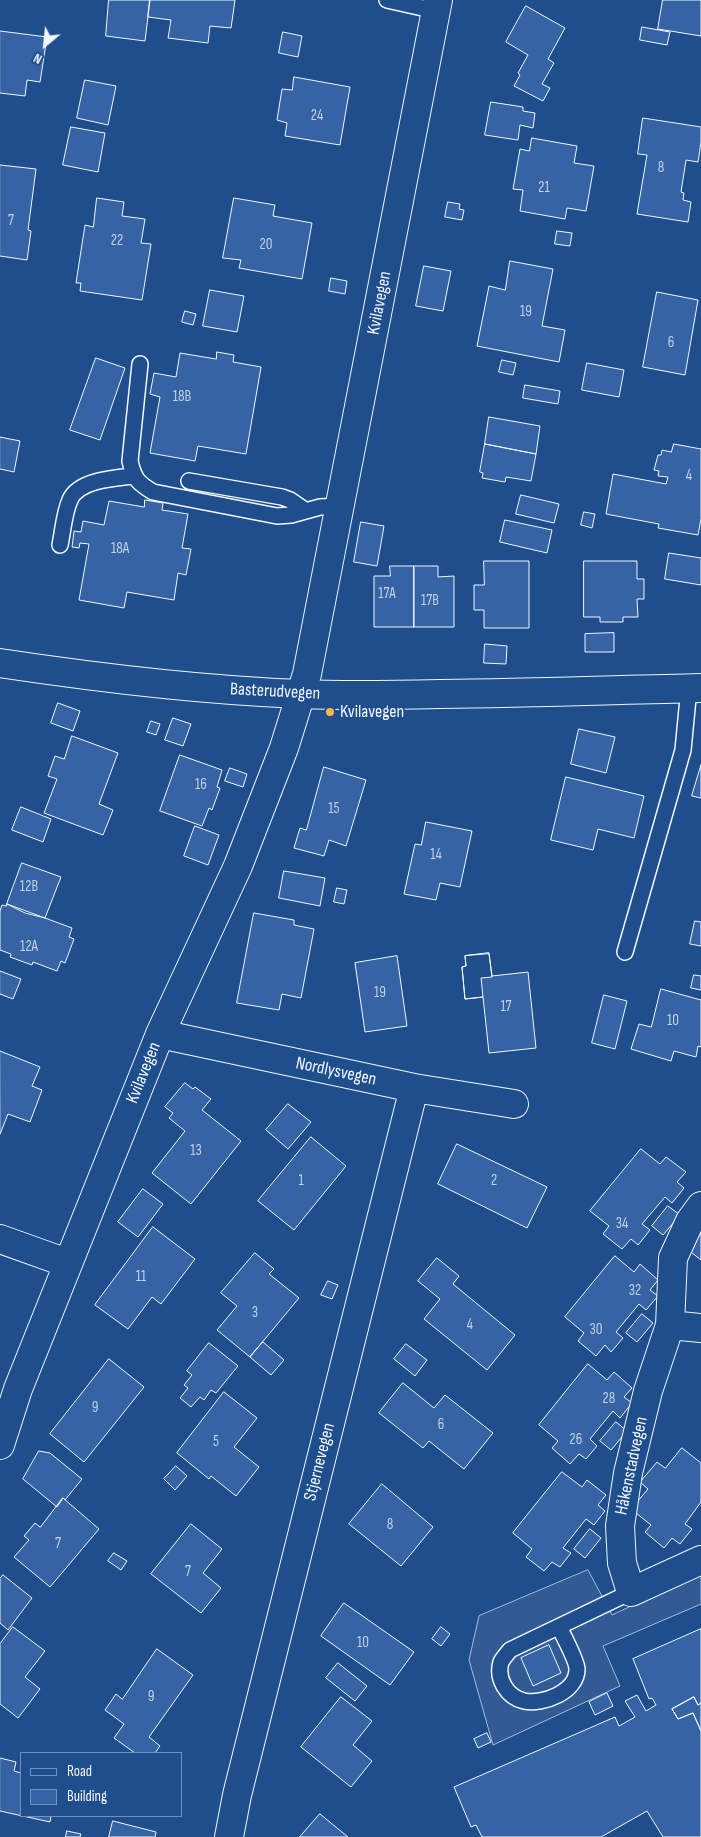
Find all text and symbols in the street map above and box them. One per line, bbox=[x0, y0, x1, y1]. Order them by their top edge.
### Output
north arrow bbox=[20, 20, 70, 70]
text: N bbox=[30, 49, 45, 68]
house number: 24 bbox=[311, 107, 323, 125]
house number: 8 bbox=[658, 159, 664, 177]
house number: 21 bbox=[538, 179, 550, 197]
house number: 7 bbox=[8, 212, 14, 230]
house number: 22 bbox=[111, 232, 123, 250]
house number: 20 bbox=[260, 236, 272, 254]
street label: Kvilavegen bbox=[363, 269, 397, 337]
house number: 19 bbox=[520, 303, 532, 321]
house number: 6 bbox=[668, 334, 674, 352]
house number: 18B bbox=[173, 388, 191, 406]
house number: 4 bbox=[686, 467, 692, 485]
house number: 18A bbox=[111, 540, 129, 558]
house number: 17A bbox=[378, 585, 396, 603]
house number: 17B bbox=[421, 592, 439, 610]
street label: Basterudvegen bbox=[229, 679, 321, 705]
place label: Kvilavegen bbox=[340, 701, 404, 723]
marker: Kvilavegen bbox=[324, 706, 336, 718]
house number: 16 bbox=[195, 776, 207, 794]
house number: 15 bbox=[328, 800, 340, 818]
house number: 14 bbox=[430, 846, 442, 864]
house number: 12B bbox=[20, 878, 38, 896]
house number: 12A bbox=[20, 938, 38, 956]
house number: 19 bbox=[374, 984, 386, 1002]
house number: 17 bbox=[500, 998, 512, 1016]
house number: 10 bbox=[667, 1012, 679, 1030]
street label: Kvilavegen bbox=[122, 1039, 166, 1107]
street label: Nordlysvegen bbox=[294, 1053, 378, 1091]
house number: 13 bbox=[190, 1142, 202, 1160]
house number: 1 bbox=[298, 1172, 304, 1190]
house number: 2 bbox=[491, 1172, 497, 1190]
house number: 34 bbox=[616, 1215, 628, 1233]
house number: 11 bbox=[136, 1268, 146, 1286]
house number: 32 bbox=[629, 1282, 641, 1300]
house number: 3 bbox=[252, 1304, 258, 1322]
house number: 4 bbox=[467, 1316, 473, 1334]
house number: 30 bbox=[590, 1321, 602, 1339]
house number: 28 bbox=[603, 1390, 615, 1408]
house number: 9 bbox=[92, 1399, 98, 1417]
street label: Håkenstadvegen bbox=[611, 1415, 653, 1517]
house number: 6 bbox=[438, 1416, 444, 1434]
street label: Stjernevegen bbox=[300, 1421, 340, 1503]
house number: 26 bbox=[570, 1431, 582, 1449]
house number: 5 bbox=[213, 1433, 219, 1451]
house number: 8 bbox=[387, 1516, 393, 1534]
house number: 7 bbox=[55, 1535, 61, 1553]
house number: 7 bbox=[185, 1563, 191, 1581]
house number: 10 bbox=[357, 1634, 369, 1652]
house number: 9 bbox=[148, 1688, 154, 1706]
legend bbox=[20, 1752, 182, 1817]
text: Road bbox=[67, 1762, 92, 1781]
text: Building bbox=[67, 1787, 107, 1806]

